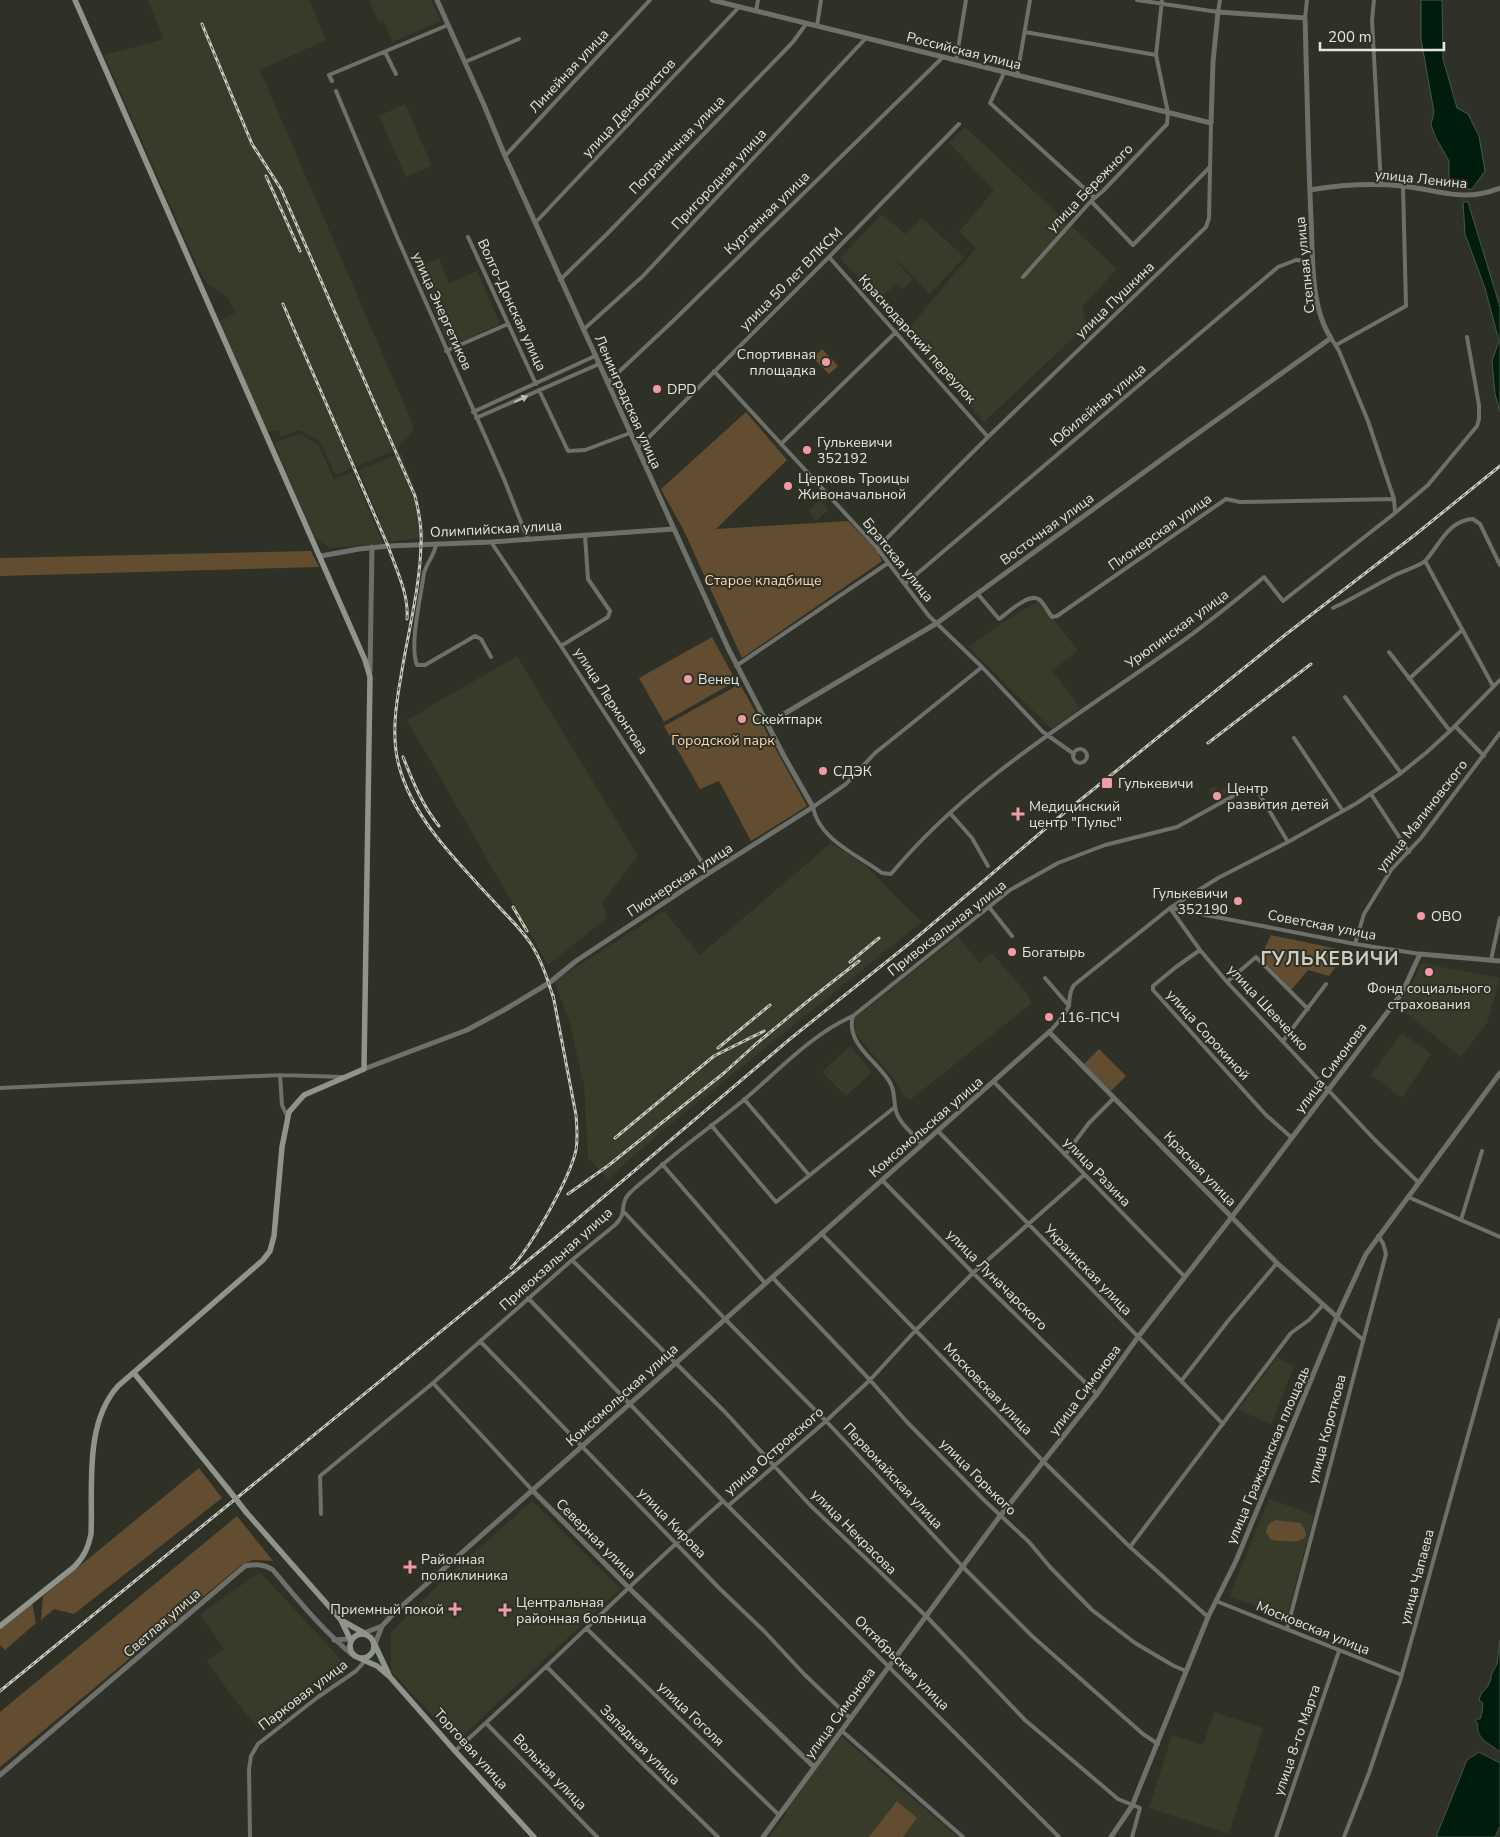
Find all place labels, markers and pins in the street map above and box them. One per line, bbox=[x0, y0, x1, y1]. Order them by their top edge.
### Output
place label: Спортивная площадка bbox=[737, 345, 816, 380]
marker: Спортивная площадка bbox=[820, 356, 832, 368]
place label: DPD bbox=[667, 380, 697, 399]
marker: DPD bbox=[651, 383, 663, 395]
place label: Гулькевичи 352192 bbox=[817, 433, 893, 468]
marker: Гулькевичи 352192 bbox=[801, 444, 813, 456]
place label: Церковь Троицы Живоначальной bbox=[798, 469, 909, 504]
marker: Церковь Троицы Живоначальной bbox=[782, 480, 794, 492]
place label: Венец bbox=[698, 670, 739, 689]
marker: Венец bbox=[682, 673, 694, 685]
place label: Скейтпарк bbox=[752, 710, 823, 729]
marker: Скейтпарк bbox=[736, 713, 748, 725]
place label: СДЭК bbox=[833, 762, 872, 781]
marker: СДЭК bbox=[817, 765, 829, 777]
place label: Гулькевичи bbox=[1118, 774, 1194, 793]
marker: Гулькевичи bbox=[1100, 776, 1114, 790]
place label: Центр развития детей bbox=[1227, 779, 1329, 814]
marker: Центр развития детей bbox=[1211, 790, 1223, 802]
place label: Медицинский центр "Пульс" bbox=[1029, 797, 1122, 832]
marker: Медицинский центр "Пульс" bbox=[1011, 807, 1025, 821]
place label: Гулькевичи 352190 bbox=[1153, 884, 1228, 919]
marker: Гулькевичи 352190 bbox=[1232, 895, 1244, 907]
place label: ОВО bbox=[1431, 907, 1462, 926]
marker: ОВО bbox=[1415, 910, 1427, 922]
place label: Богатырь bbox=[1022, 943, 1085, 962]
marker: Богатырь bbox=[1006, 946, 1018, 958]
marker: Фонд социального страхования bbox=[1423, 966, 1435, 978]
place label: Фонд социального страхования bbox=[1367, 979, 1491, 1014]
place label: 116-ПСЧ bbox=[1059, 1008, 1120, 1027]
marker: 116-ПСЧ bbox=[1043, 1011, 1055, 1023]
place label: Районная поликлиника bbox=[421, 1550, 508, 1585]
marker: Районная поликлиника bbox=[403, 1560, 417, 1574]
place label: Центральная районная больница bbox=[516, 1593, 647, 1628]
place label: Приемный покой bbox=[330, 1600, 444, 1619]
marker: Приемный покой bbox=[448, 1602, 462, 1616]
marker: Центральная районная больница bbox=[498, 1603, 512, 1617]

